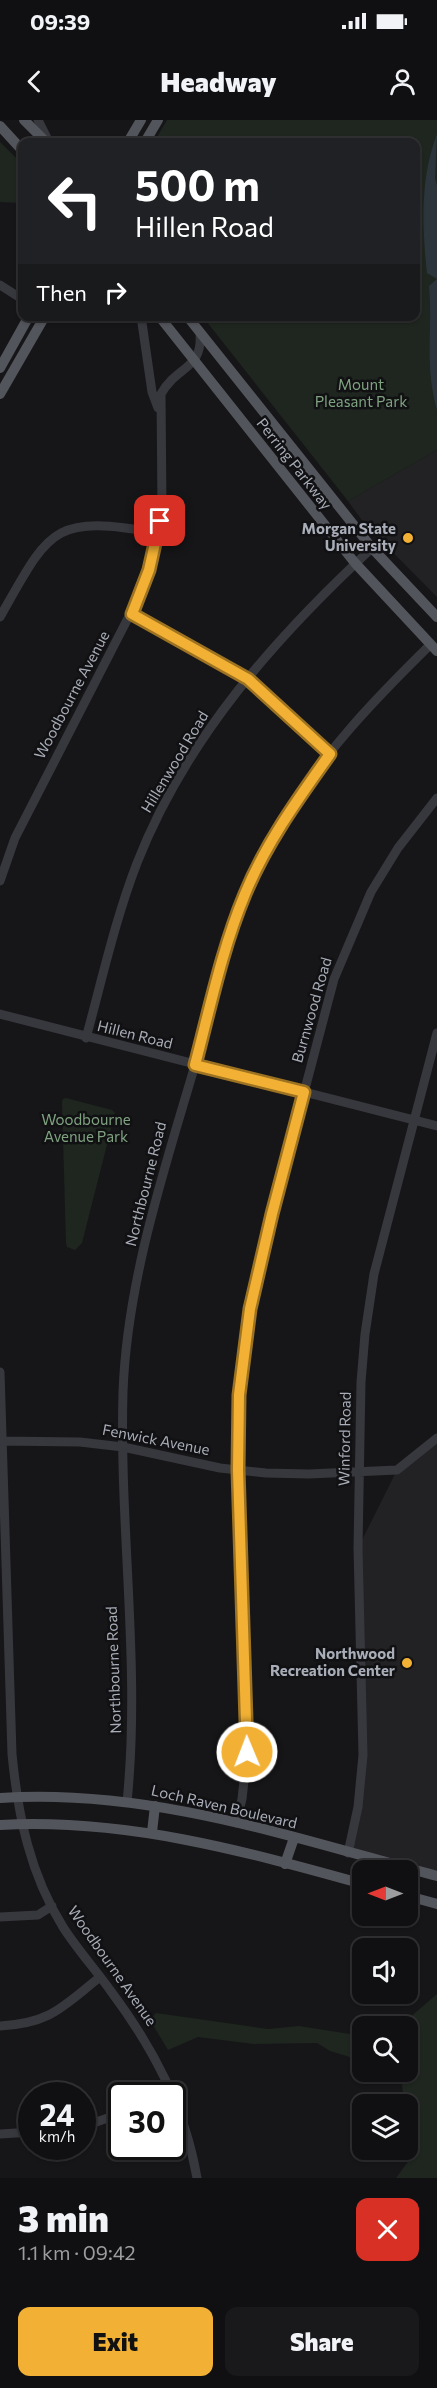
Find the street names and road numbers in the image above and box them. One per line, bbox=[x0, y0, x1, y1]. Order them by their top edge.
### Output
street label: Perring Parkway bbox=[253, 414, 336, 513]
street label: Woodbourne Avenue bbox=[30, 627, 113, 762]
street label: Hillenwood Road bbox=[137, 707, 212, 816]
street label: Burnwood Road bbox=[287, 955, 335, 1064]
street label: Hillen Road bbox=[96, 1016, 175, 1052]
street label: Northbourne Road bbox=[121, 1120, 169, 1248]
street label: Winford Road bbox=[334, 1392, 354, 1486]
street label: Fenwick Avenue bbox=[101, 1420, 211, 1458]
street label: Northbourne Road bbox=[102, 1606, 124, 1734]
street label: Loch Raven Boulevard bbox=[149, 1780, 299, 1832]
street label: Woodbourne Avenue bbox=[65, 1902, 161, 2029]

